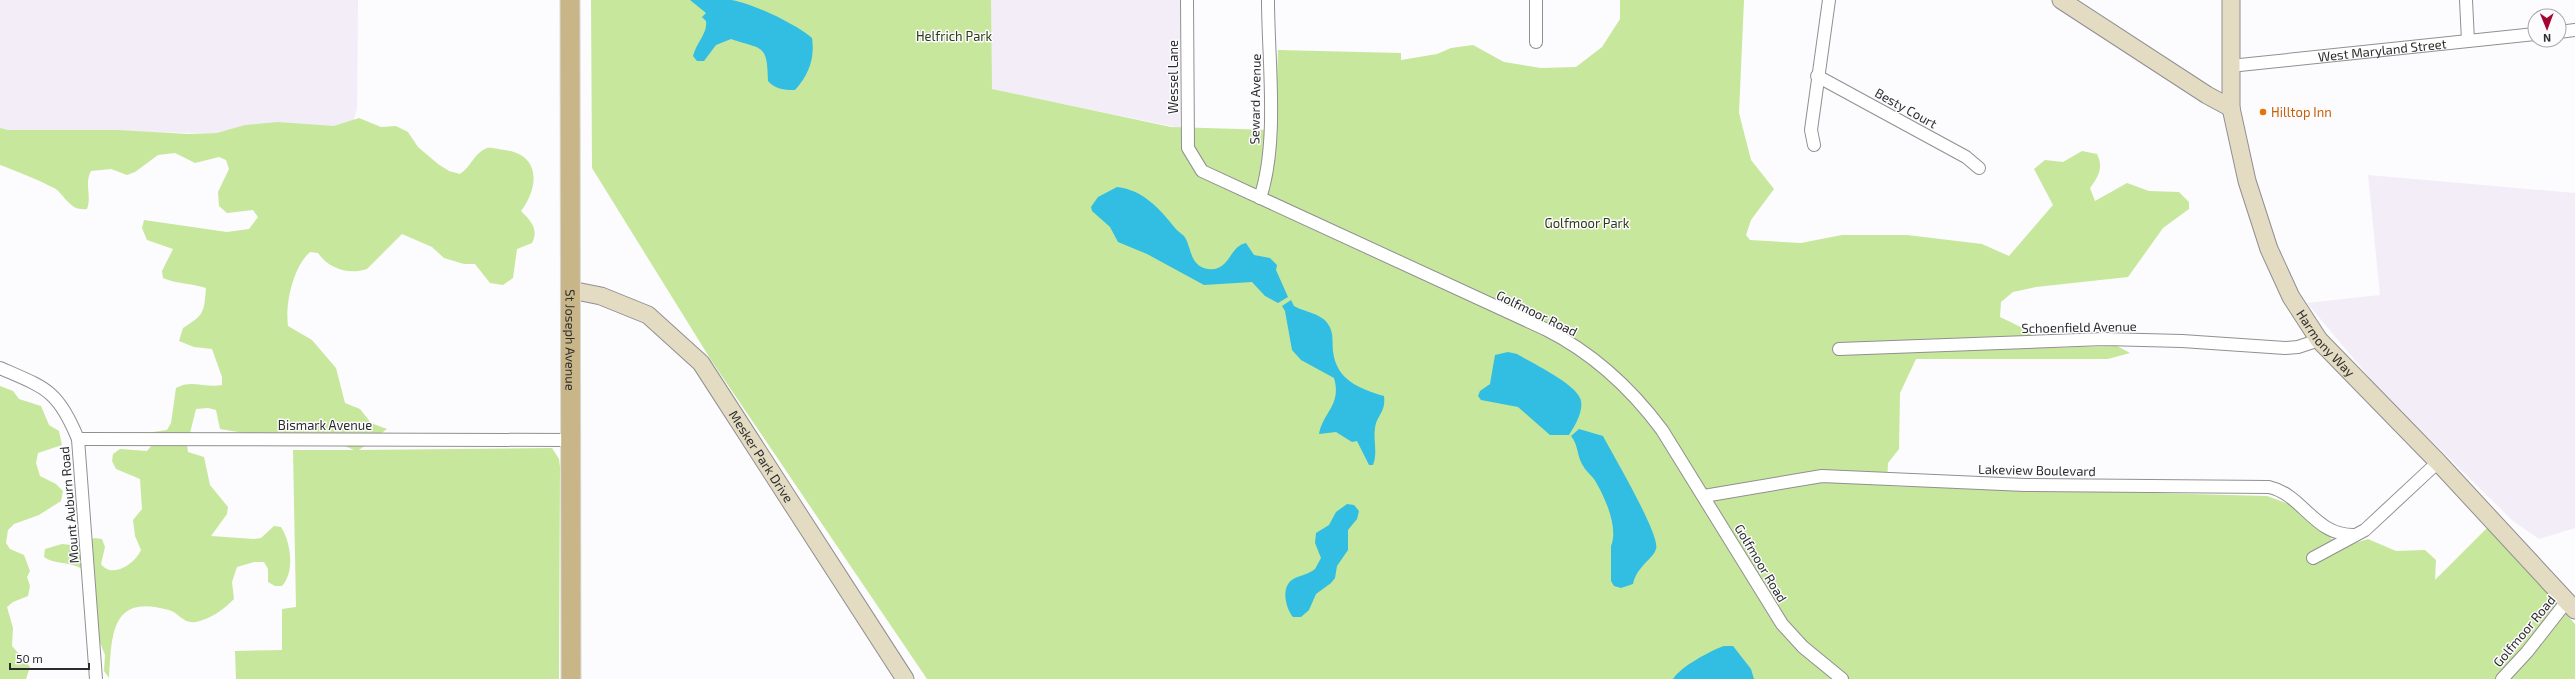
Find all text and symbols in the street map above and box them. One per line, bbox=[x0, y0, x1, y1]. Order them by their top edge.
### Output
north arrow bbox=[2527, 8, 2567, 48]
park label: Helfrich Park bbox=[916, 28, 993, 44]
text: N bbox=[2543, 32, 2551, 45]
street label: West Maryland Street bbox=[2317, 35, 2447, 65]
street label: Wessel Lane bbox=[1165, 40, 1181, 114]
street label: Seward Avenue bbox=[1246, 53, 1264, 145]
street label: Besty Court bbox=[1872, 84, 1940, 132]
place label: Hilltop Inn bbox=[2271, 104, 2332, 120]
marker: Hilltop Inn bbox=[2258, 107, 2268, 117]
park label: Golfmoor Park bbox=[1545, 215, 1630, 231]
street label: Golfmoor Road bbox=[1494, 286, 1580, 340]
street label: St Joseph Avenue bbox=[562, 289, 579, 391]
street label: Harmony Way bbox=[2293, 306, 2358, 380]
street label: Schoenfield Avenue bbox=[2021, 318, 2137, 336]
street label: Mesker Park Drive bbox=[726, 407, 797, 506]
street label: Bismark Avenue bbox=[278, 417, 372, 433]
street label: Mount Auburn Road bbox=[56, 446, 82, 564]
street label: Lakeview Boulevard bbox=[1978, 461, 2096, 479]
street label: Golfmoor Road bbox=[1731, 521, 1791, 605]
street label: Golfmoor Road bbox=[2490, 592, 2558, 670]
scale bar bbox=[10, 645, 89, 671]
text: 50 m bbox=[16, 651, 43, 665]

